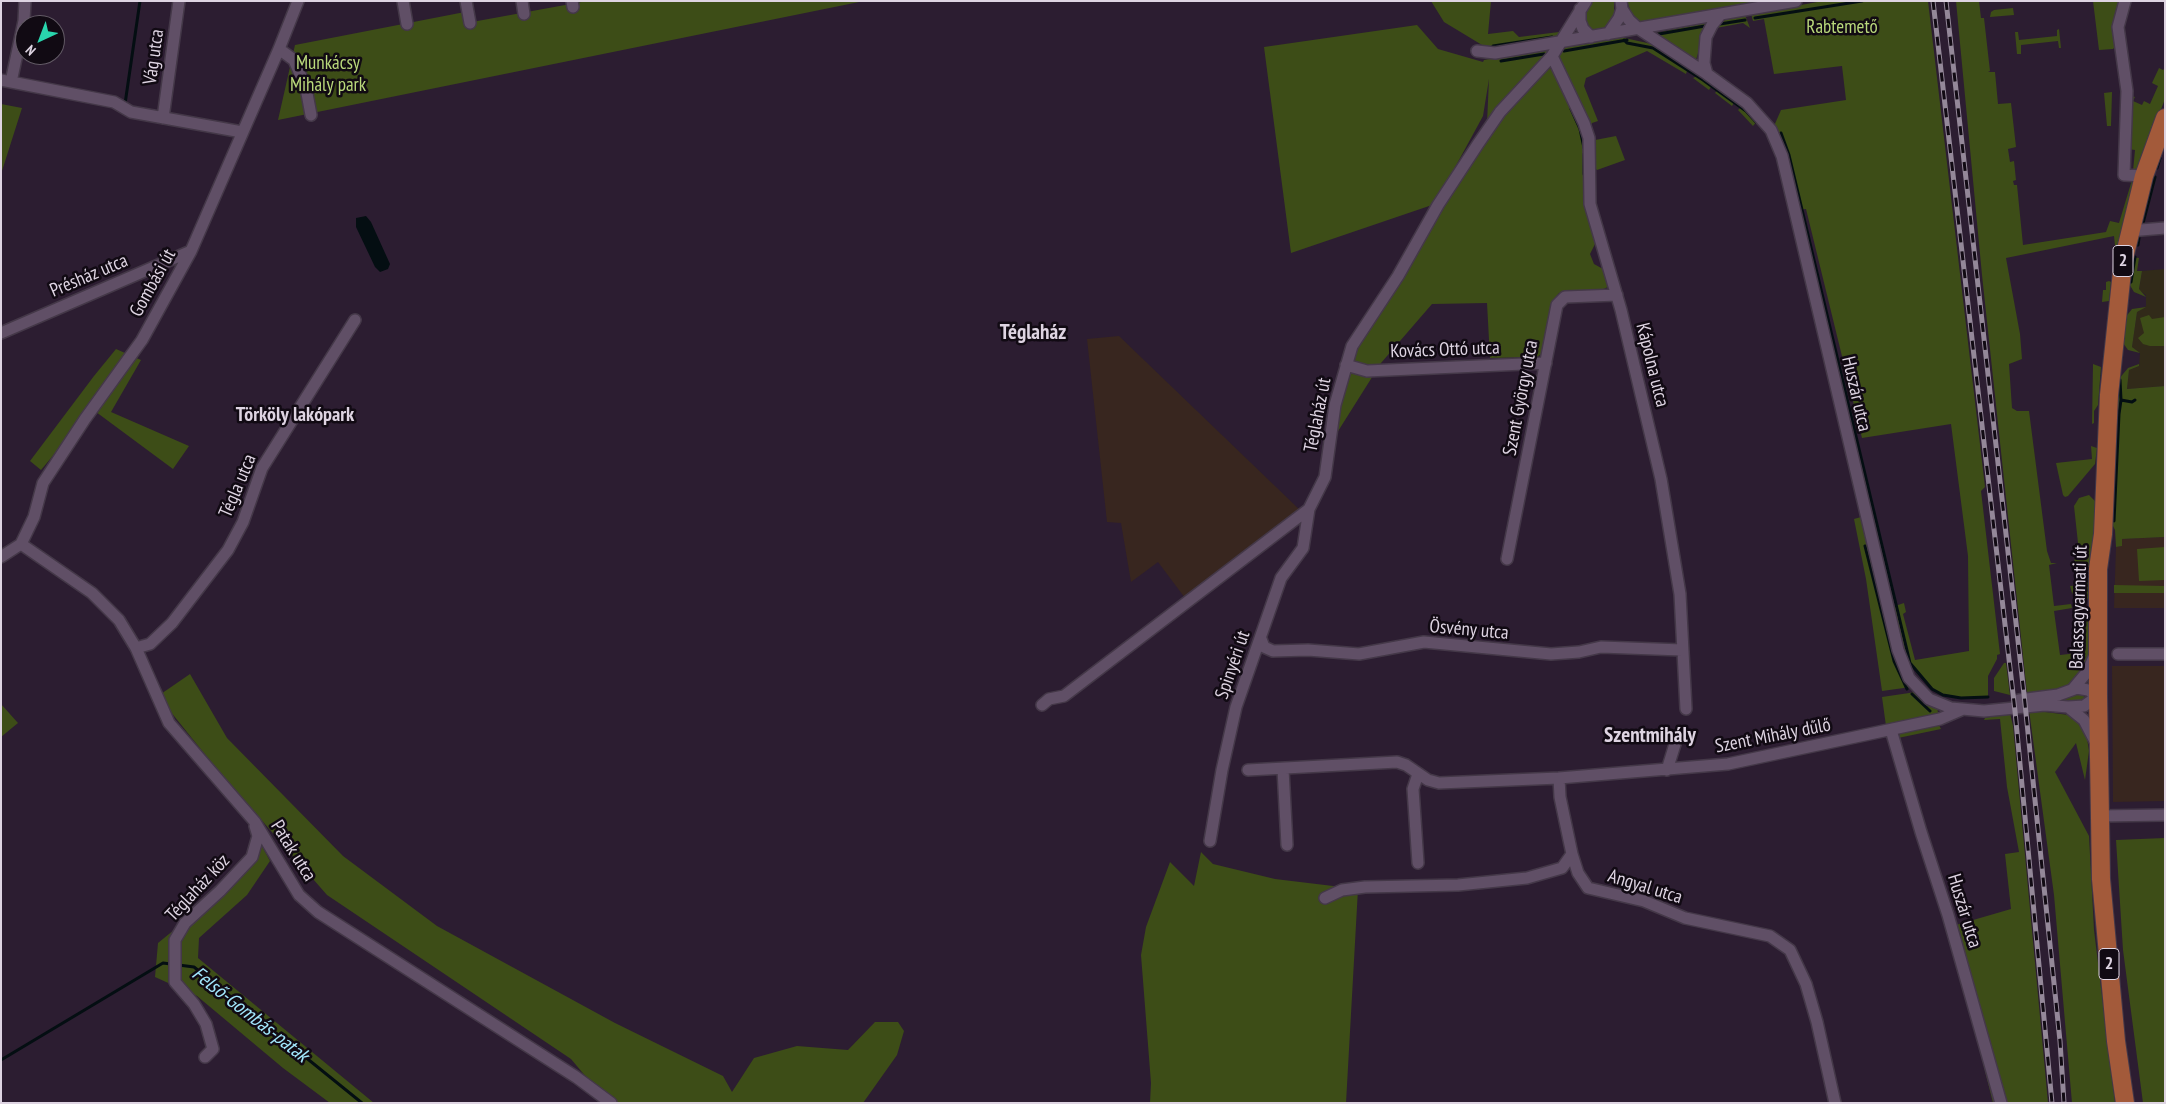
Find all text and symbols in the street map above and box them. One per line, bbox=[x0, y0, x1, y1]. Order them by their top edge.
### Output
north arrow bbox=[15, 15, 65, 65]
park label: Rabtemető bbox=[1806, 17, 1878, 39]
street label: Vág utca bbox=[139, 28, 169, 86]
text: N bbox=[22, 41, 39, 59]
park label: Munkácsy Mihály park bbox=[290, 53, 366, 97]
street label: Gombási út bbox=[125, 245, 181, 321]
road number: 2 bbox=[2113, 246, 2133, 276]
street label: Présház utca bbox=[47, 249, 131, 303]
district label: Téglaház bbox=[1000, 320, 1066, 346]
street label: Kápolna utca bbox=[1631, 321, 1673, 409]
street label: Kovács Ottó utca bbox=[1390, 337, 1500, 363]
street label: Szent György utca bbox=[1499, 338, 1543, 458]
street label: Huszár utca bbox=[1836, 354, 1876, 434]
street label: Téglaház út bbox=[1300, 376, 1336, 454]
district label: Törköly lakópark bbox=[236, 403, 354, 427]
street label: Tégla utca bbox=[215, 451, 261, 521]
street label: Balassagyarmati út bbox=[2065, 545, 2093, 669]
street label: Ösvény utca bbox=[1429, 615, 1509, 645]
street label: Spinyéri út bbox=[1211, 628, 1255, 702]
street label: Szent Mihály dűlő bbox=[1713, 714, 1833, 758]
district label: Szentmihály bbox=[1604, 723, 1696, 749]
street label: Patak utca bbox=[265, 816, 321, 886]
street label: Téglaház köz bbox=[161, 850, 235, 926]
street label: Angyal utca bbox=[1605, 865, 1685, 909]
street label: Huszár utca bbox=[1942, 871, 1986, 951]
road number: 2 bbox=[2099, 949, 2119, 980]
water label: Felső-Gombás-patak bbox=[187, 962, 313, 1068]

